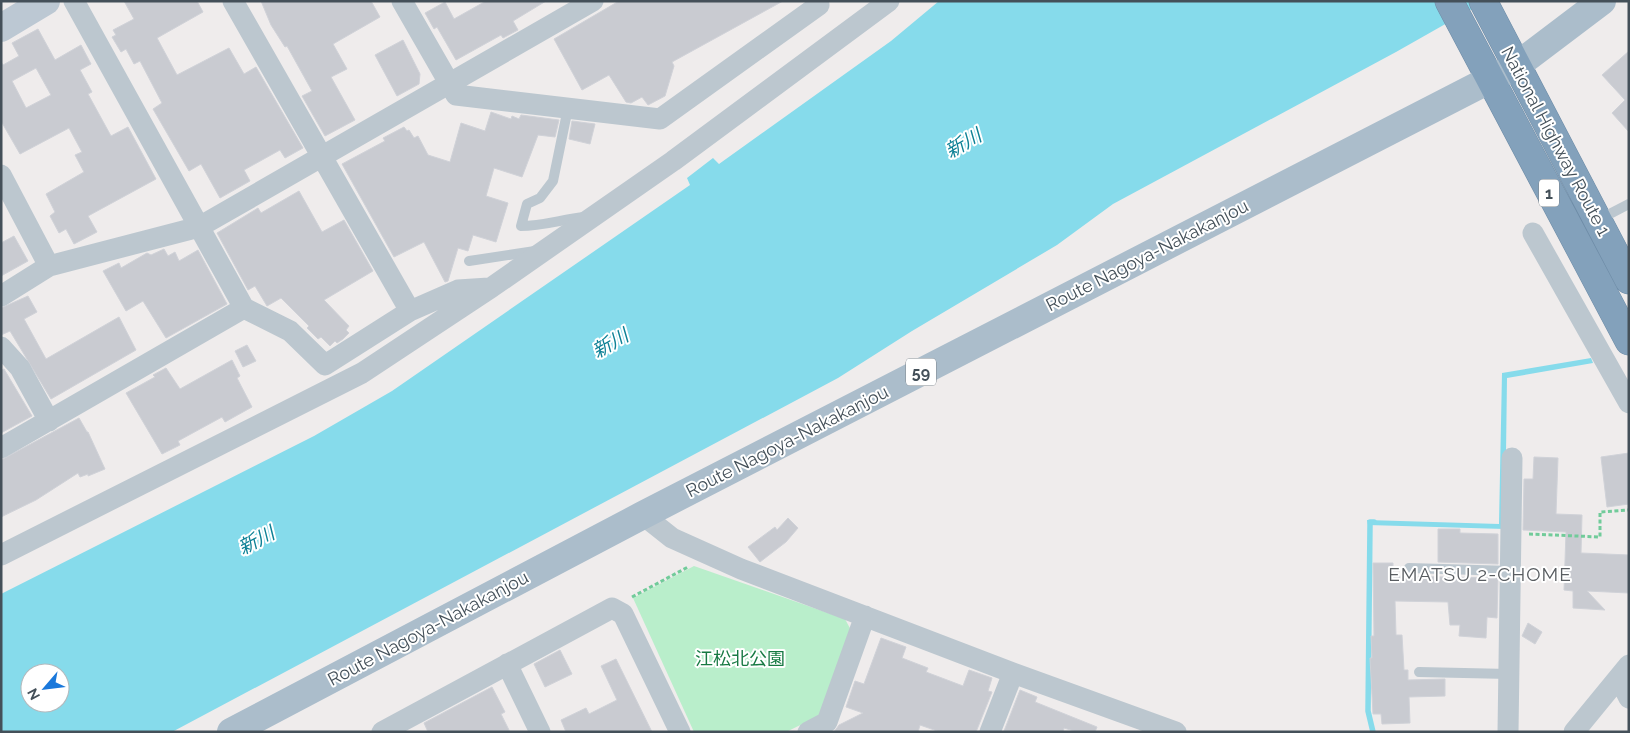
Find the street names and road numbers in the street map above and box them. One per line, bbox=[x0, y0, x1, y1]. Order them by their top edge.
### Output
street label: National Highway Route 1 bbox=[1497, 42, 1615, 240]
road number: 1 bbox=[1539, 180, 1559, 207]
street label: Route Nagoya-Nakakanjou bbox=[1042, 195, 1252, 315]
road number: 59 bbox=[906, 358, 936, 386]
street label: Route Nagoya-Nakakanjou bbox=[682, 381, 892, 501]
street label: Route Nagoya-Nakakanjou bbox=[324, 566, 532, 690]

